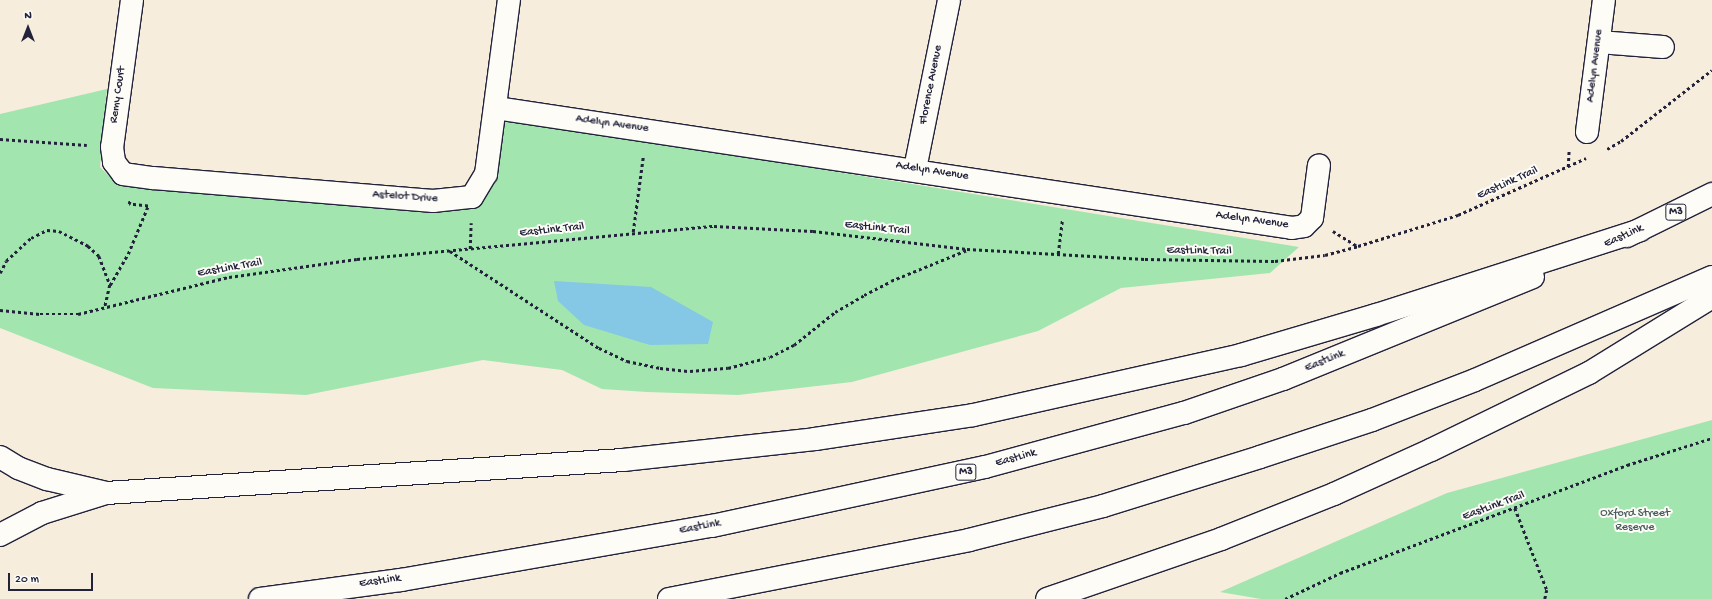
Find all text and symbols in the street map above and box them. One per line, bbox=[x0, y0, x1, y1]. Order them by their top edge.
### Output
north arrow bbox=[8, 8, 48, 48]
text: N bbox=[24, 10, 32, 22]
street label: Adelyn Avenue bbox=[1584, 29, 1608, 103]
street label: Florence Avenue bbox=[917, 44, 947, 126]
street label: Remy Court bbox=[108, 66, 130, 124]
street label: Adelyn Avenue bbox=[575, 113, 649, 137]
street label: Adelyn Avenue bbox=[895, 159, 969, 185]
street label: EastLink Trail bbox=[1475, 164, 1541, 204]
street label: Astelot Drive bbox=[372, 189, 438, 207]
road number: M3 bbox=[1665, 203, 1687, 221]
street label: Adelyn Avenue bbox=[1215, 209, 1289, 233]
street label: EastLink Trail bbox=[844, 218, 910, 240]
street label: EastLink Trail bbox=[519, 220, 585, 242]
street label: EastLink bbox=[1602, 222, 1646, 252]
street label: EastLink Trail bbox=[1166, 244, 1232, 260]
street label: EastLink Trail bbox=[197, 256, 263, 282]
street label: EastLink bbox=[1303, 348, 1347, 376]
street label: EastLink bbox=[994, 447, 1038, 471]
road number: M3 bbox=[955, 463, 977, 481]
street label: EastLink Trail bbox=[1461, 489, 1527, 525]
park label: Oxford Street Reserve bbox=[1600, 508, 1670, 536]
street label: EastLink bbox=[678, 517, 722, 539]
scale bar bbox=[10, 565, 95, 591]
street label: EastLink bbox=[358, 572, 402, 592]
text: 20 m bbox=[15, 573, 39, 587]

